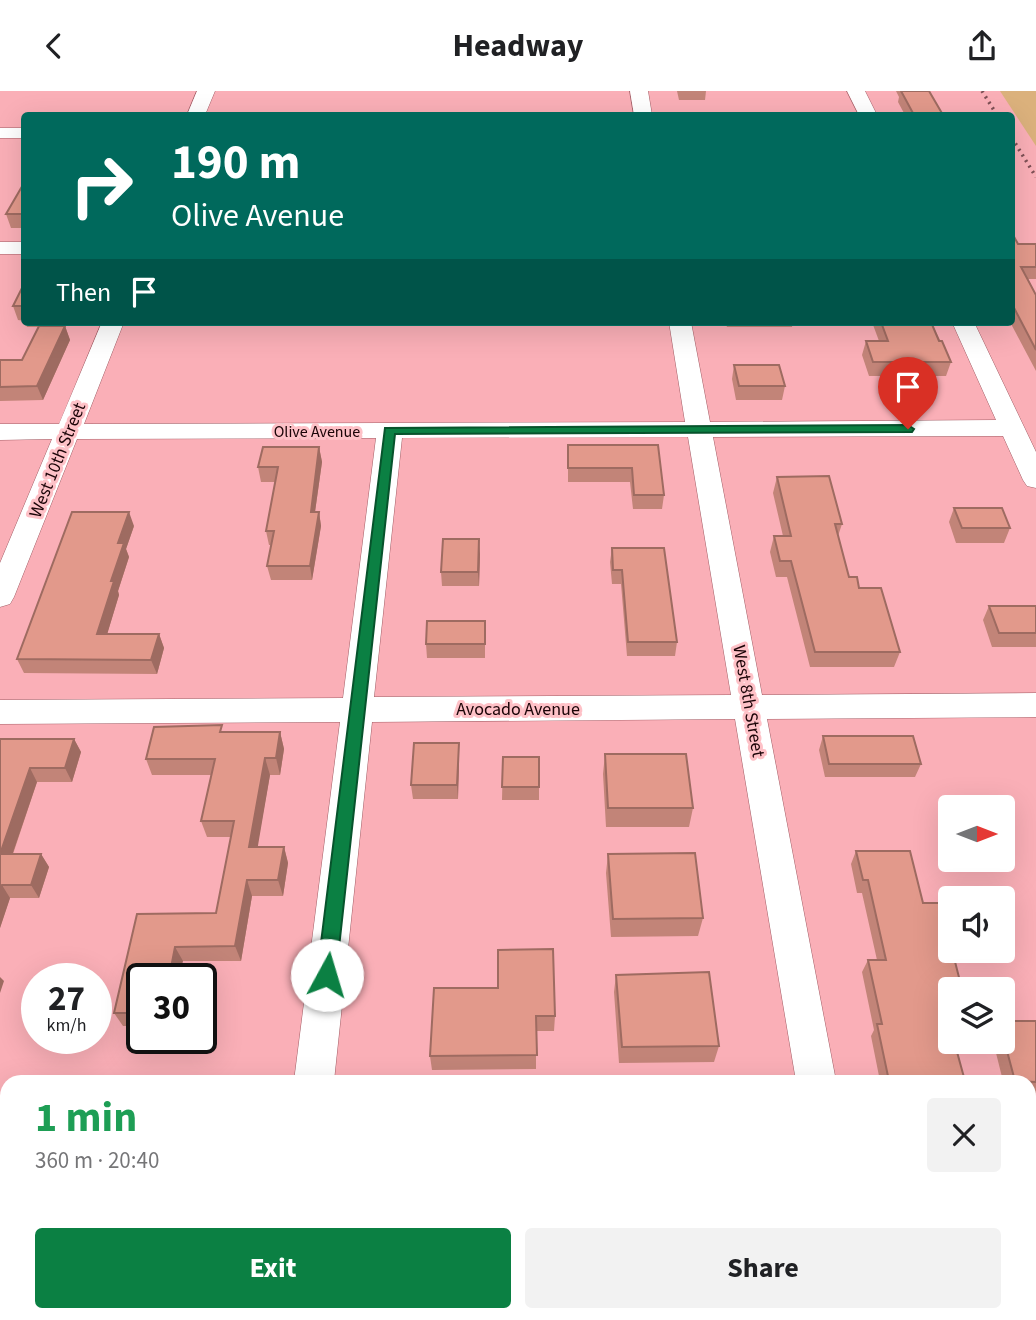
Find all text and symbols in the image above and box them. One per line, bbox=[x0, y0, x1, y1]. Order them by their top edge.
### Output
text: Headway bbox=[452, 23, 584, 69]
icon: back bbox=[35, 27, 73, 65]
icon: share bbox=[963, 27, 1001, 65]
text: 190 m bbox=[171, 128, 300, 198]
icon: right bbox=[56, 140, 147, 231]
text: Olive Avenue bbox=[171, 193, 344, 239]
icon: arrive bbox=[125, 273, 163, 311]
text: Then bbox=[56, 274, 111, 311]
pin bbox=[878, 357, 938, 429]
icon: arrive bbox=[889, 368, 927, 406]
street label: West 10th Street bbox=[23, 399, 92, 522]
street label: Olive Avenue bbox=[274, 421, 360, 443]
street label: West 8th Street bbox=[726, 643, 771, 759]
street label: Avocado Avenue bbox=[456, 697, 580, 722]
north arrow bbox=[938, 795, 1015, 871]
map controls bbox=[938, 795, 1015, 1054]
button: sound bbox=[938, 886, 1015, 963]
position arrow bbox=[290, 938, 364, 1012]
speed limit sign: 30 bbox=[126, 963, 217, 1054]
text: 27 bbox=[48, 974, 85, 1024]
button: layers bbox=[938, 977, 1015, 1054]
text: km/h bbox=[47, 1013, 86, 1038]
text: 1 min bbox=[35, 1088, 137, 1148]
button: close bbox=[927, 1098, 1001, 1172]
text: 360 m · 20:40 bbox=[35, 1144, 159, 1177]
button: Exit bbox=[35, 1228, 511, 1308]
button: Share bbox=[525, 1228, 1001, 1308]

